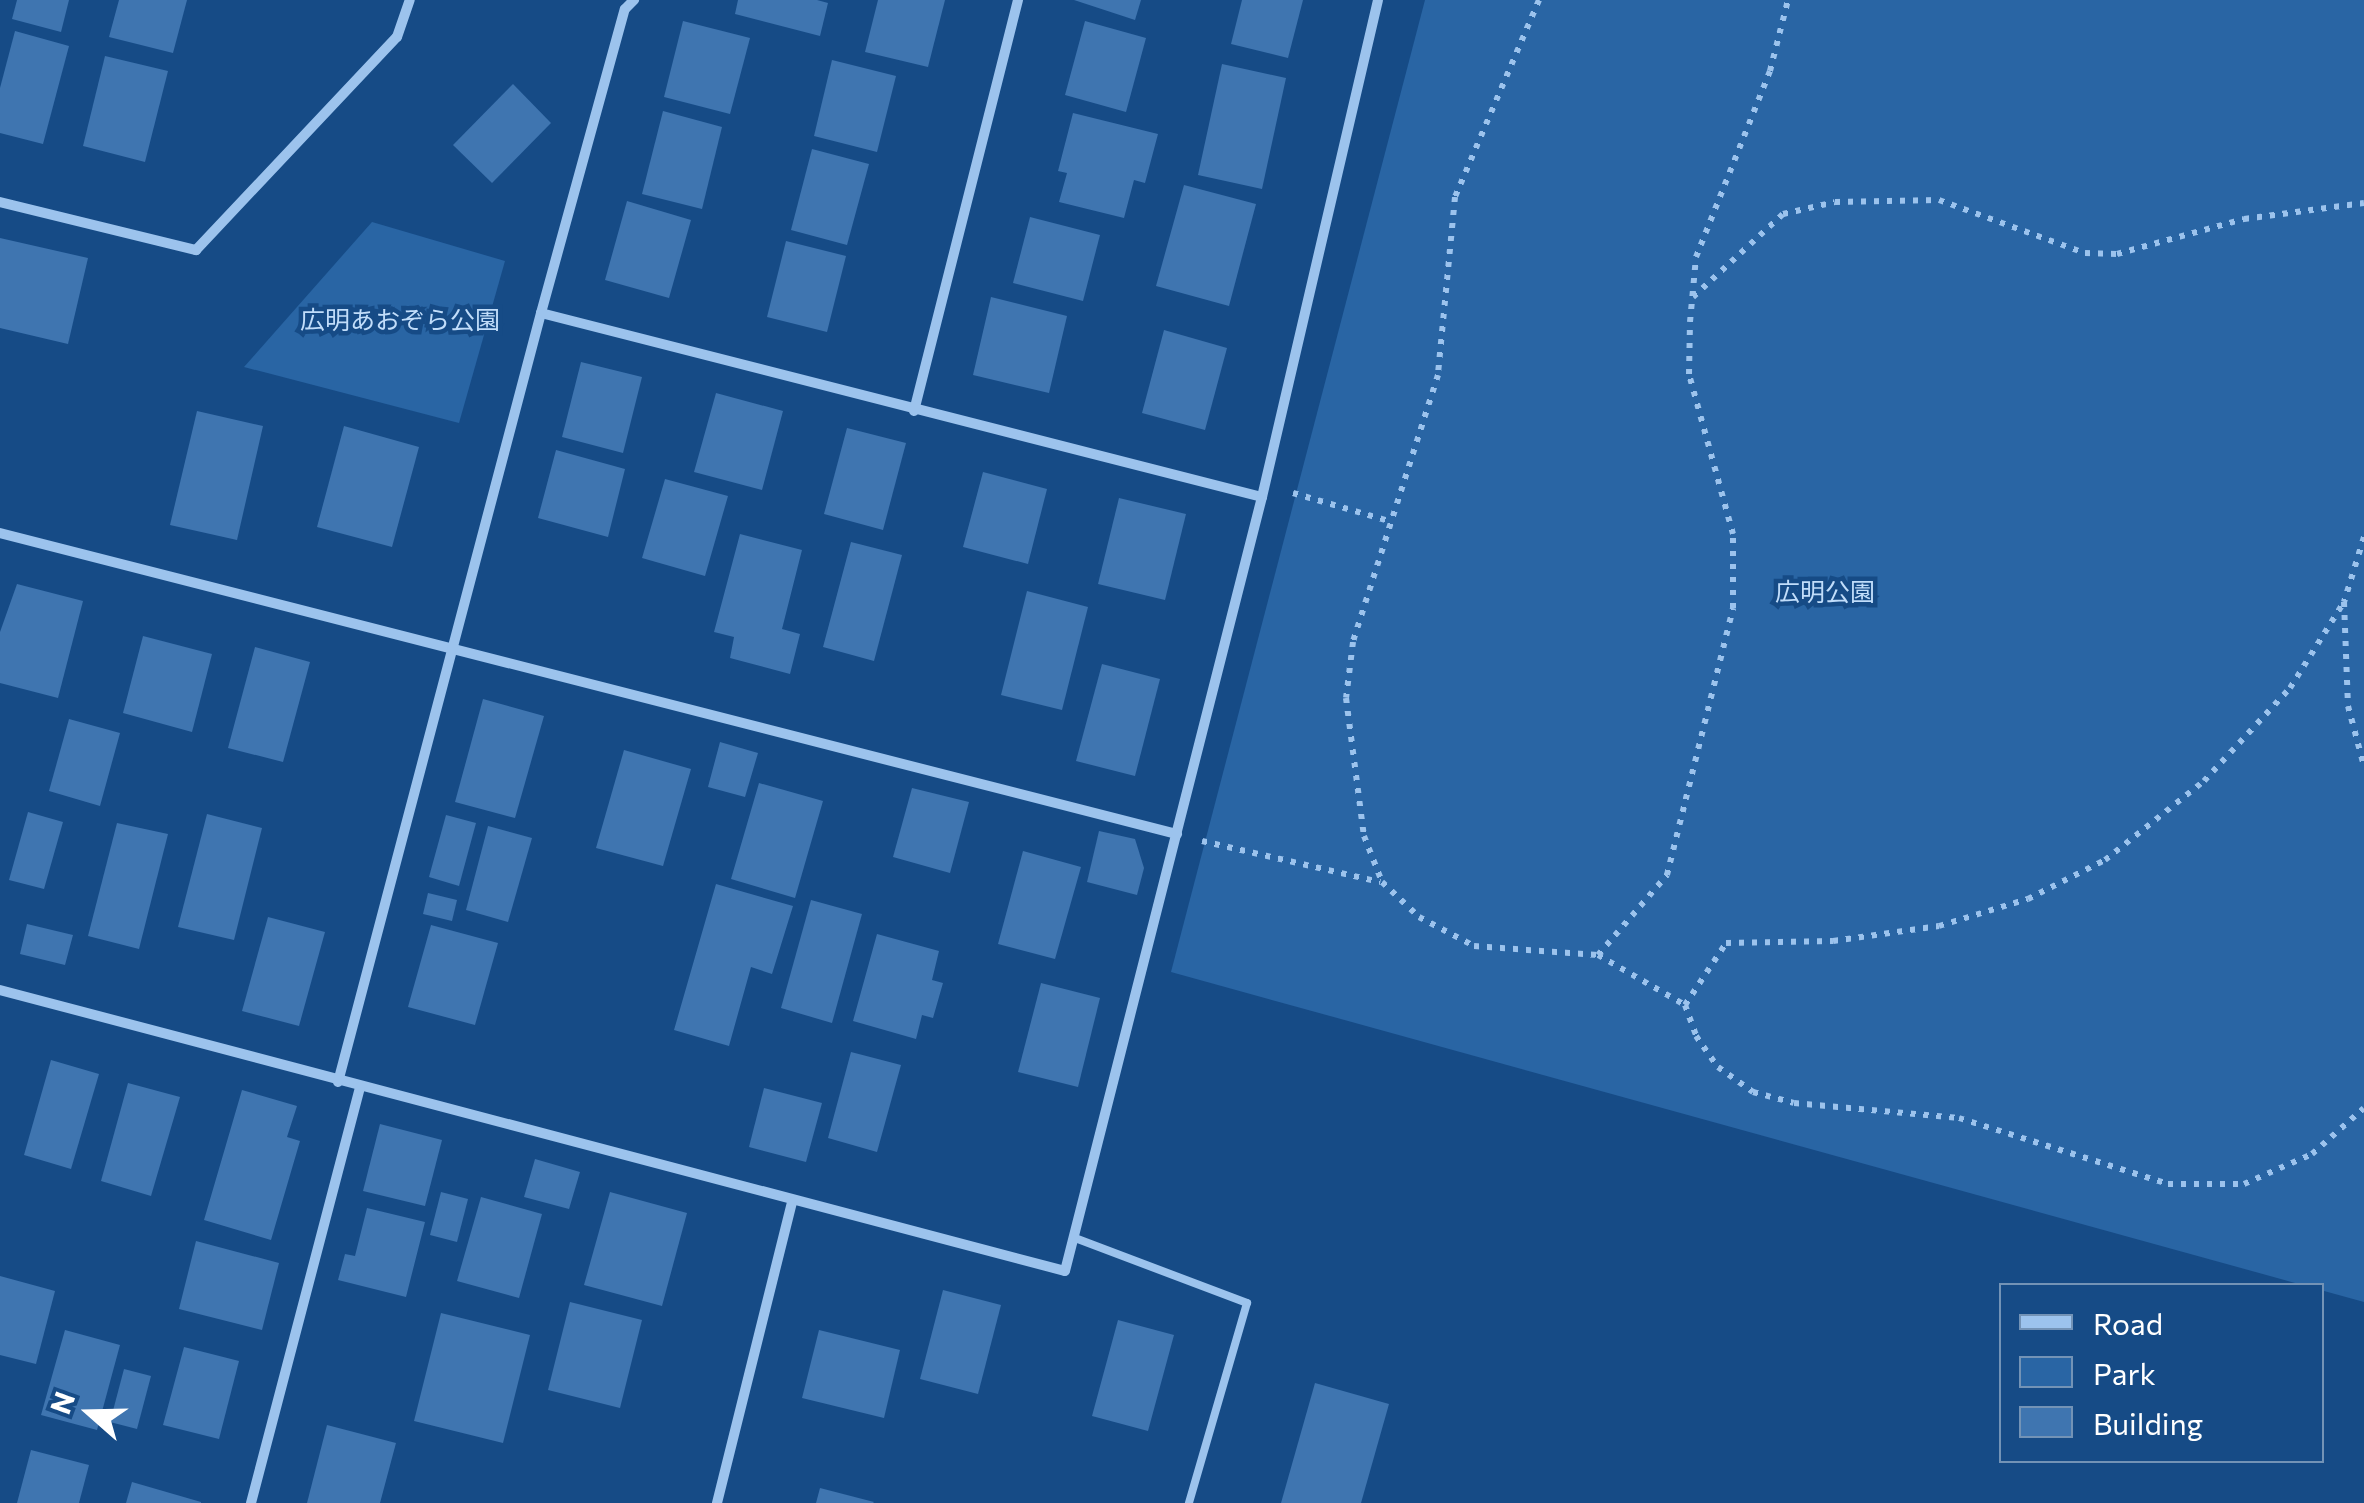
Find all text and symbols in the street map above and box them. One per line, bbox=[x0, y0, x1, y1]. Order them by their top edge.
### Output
park label: 広明あおぞら公園 bbox=[300, 304, 500, 334]
park label: 広明公園 bbox=[1775, 576, 1875, 606]
legend bbox=[1999, 1283, 2324, 1463]
text: Road bbox=[2093, 1304, 2163, 1341]
text: Park bbox=[2093, 1354, 2156, 1391]
north arrow bbox=[40, 1363, 140, 1463]
text: N bbox=[42, 1387, 81, 1418]
text: Building bbox=[2093, 1404, 2203, 1441]

